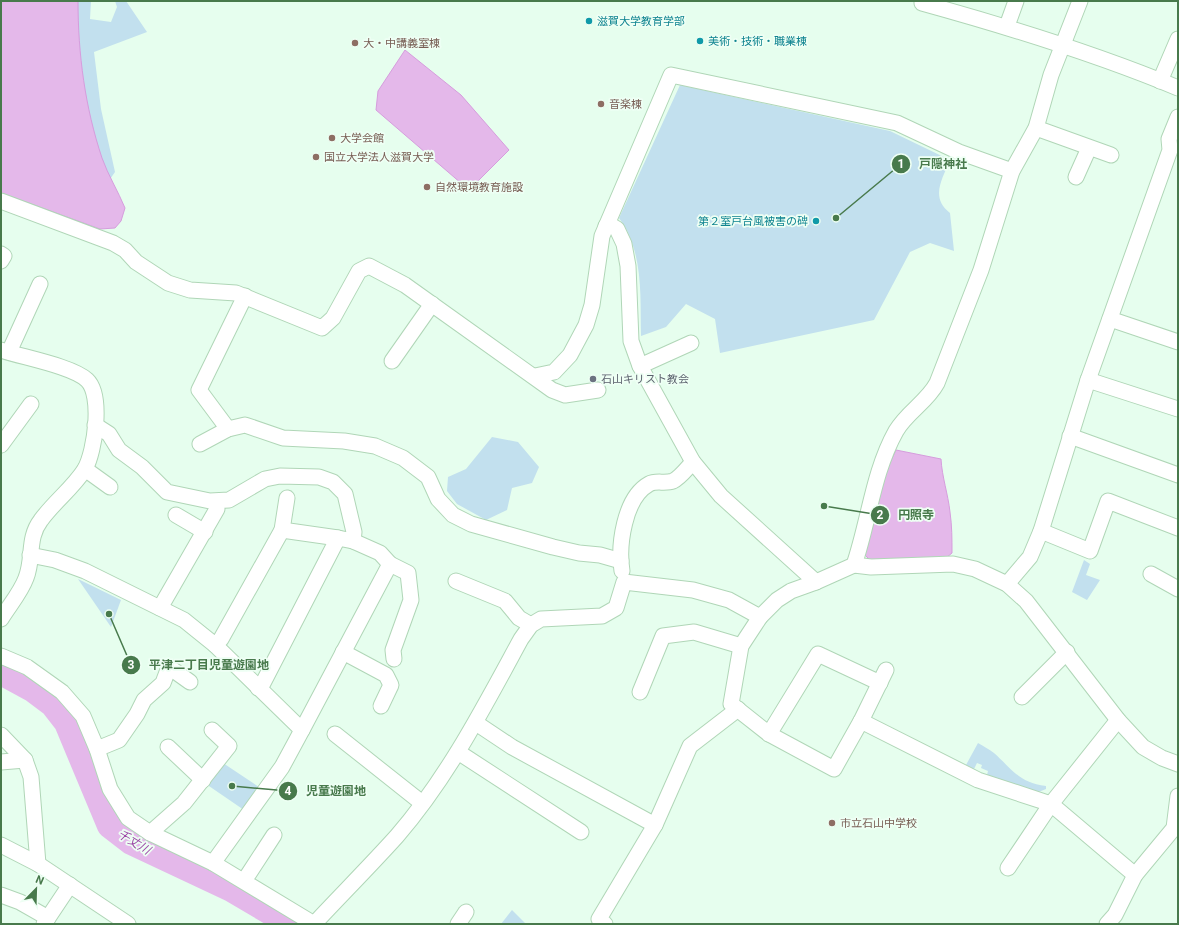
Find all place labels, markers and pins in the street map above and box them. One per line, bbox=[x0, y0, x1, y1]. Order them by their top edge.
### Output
place label: 滋賀大学教育学部 bbox=[597, 15, 685, 28]
marker: 滋賀大学教育学部 bbox=[584, 16, 594, 26]
place label: 美術・技術・職業棟 bbox=[708, 35, 807, 48]
marker: 美術・技術・職業棟 bbox=[695, 36, 705, 46]
place label: 大・中講義室棟 bbox=[363, 37, 440, 50]
marker: 大・中講義室棟 bbox=[350, 38, 360, 48]
place label: 音楽棟 bbox=[609, 98, 642, 111]
marker: 音楽棟 bbox=[596, 99, 606, 109]
place label: 大学会館 bbox=[340, 132, 384, 145]
marker: 大学会館 bbox=[327, 133, 337, 143]
place label: 国立大学法人滋賀大学 bbox=[324, 151, 434, 164]
marker: 国立大学法人滋賀大学 bbox=[311, 152, 321, 162]
callout: 戸隠神社 bbox=[891, 152, 975, 176]
place label: 自然環境教育施設 bbox=[435, 181, 523, 194]
marker: 自然環境教育施設 bbox=[422, 182, 432, 192]
place label: 第２室戸台風被害の碑 bbox=[698, 215, 808, 228]
marker: 第２室戸台風被害の碑 bbox=[811, 216, 821, 226]
place label: 石山キリスト教会 bbox=[601, 373, 689, 386]
marker: 石山キリスト教会 bbox=[588, 374, 598, 384]
callout: 円照寺 bbox=[870, 503, 942, 527]
callout: 平津二丁目児童遊園地 bbox=[121, 653, 277, 677]
callout: 児童遊園地 bbox=[278, 779, 374, 803]
place label: 市立石山中学校 bbox=[840, 817, 917, 830]
marker: 市立石山中学校 bbox=[827, 818, 837, 828]

